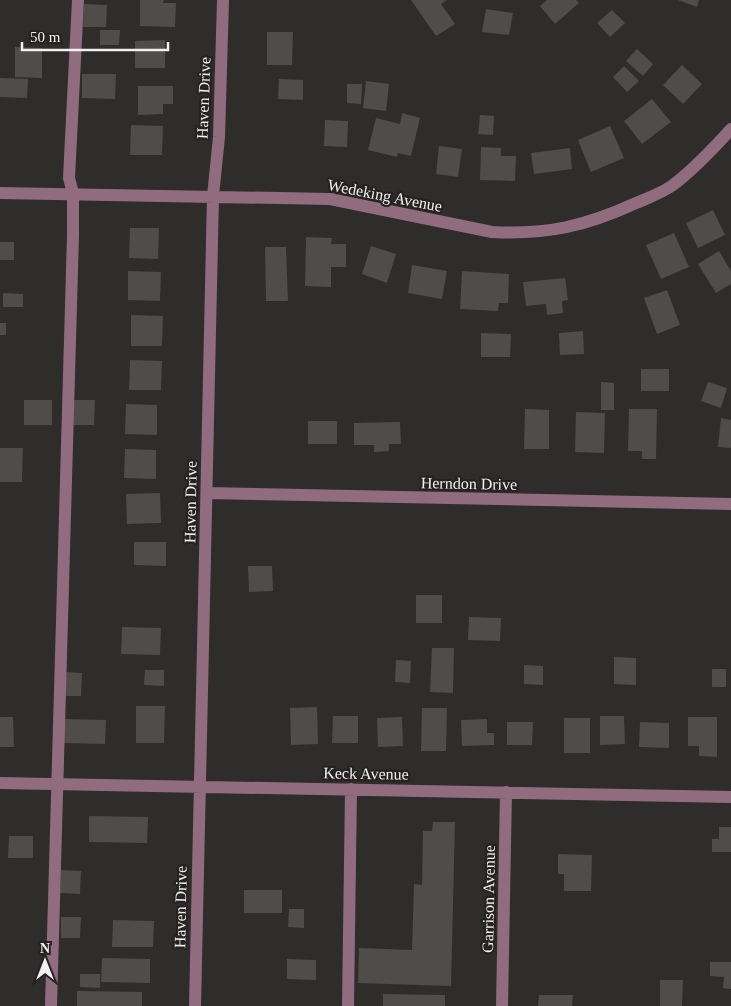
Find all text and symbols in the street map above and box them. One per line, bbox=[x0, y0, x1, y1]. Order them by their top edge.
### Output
scale bar bbox=[22, 20, 169, 52]
text: 50 m bbox=[30, 29, 61, 45]
street label: Haven Drive bbox=[194, 57, 213, 139]
street label: Wedeking Avenue bbox=[326, 176, 444, 216]
street label: Haven Drive bbox=[181, 461, 200, 543]
street label: Herndon Drive bbox=[421, 474, 517, 493]
street label: Keck Avenue bbox=[323, 764, 409, 783]
street label: Garrison Avenue bbox=[479, 845, 498, 953]
street label: Haven Drive bbox=[171, 866, 190, 948]
north arrow bbox=[20, 936, 70, 986]
text: N bbox=[40, 941, 50, 956]

